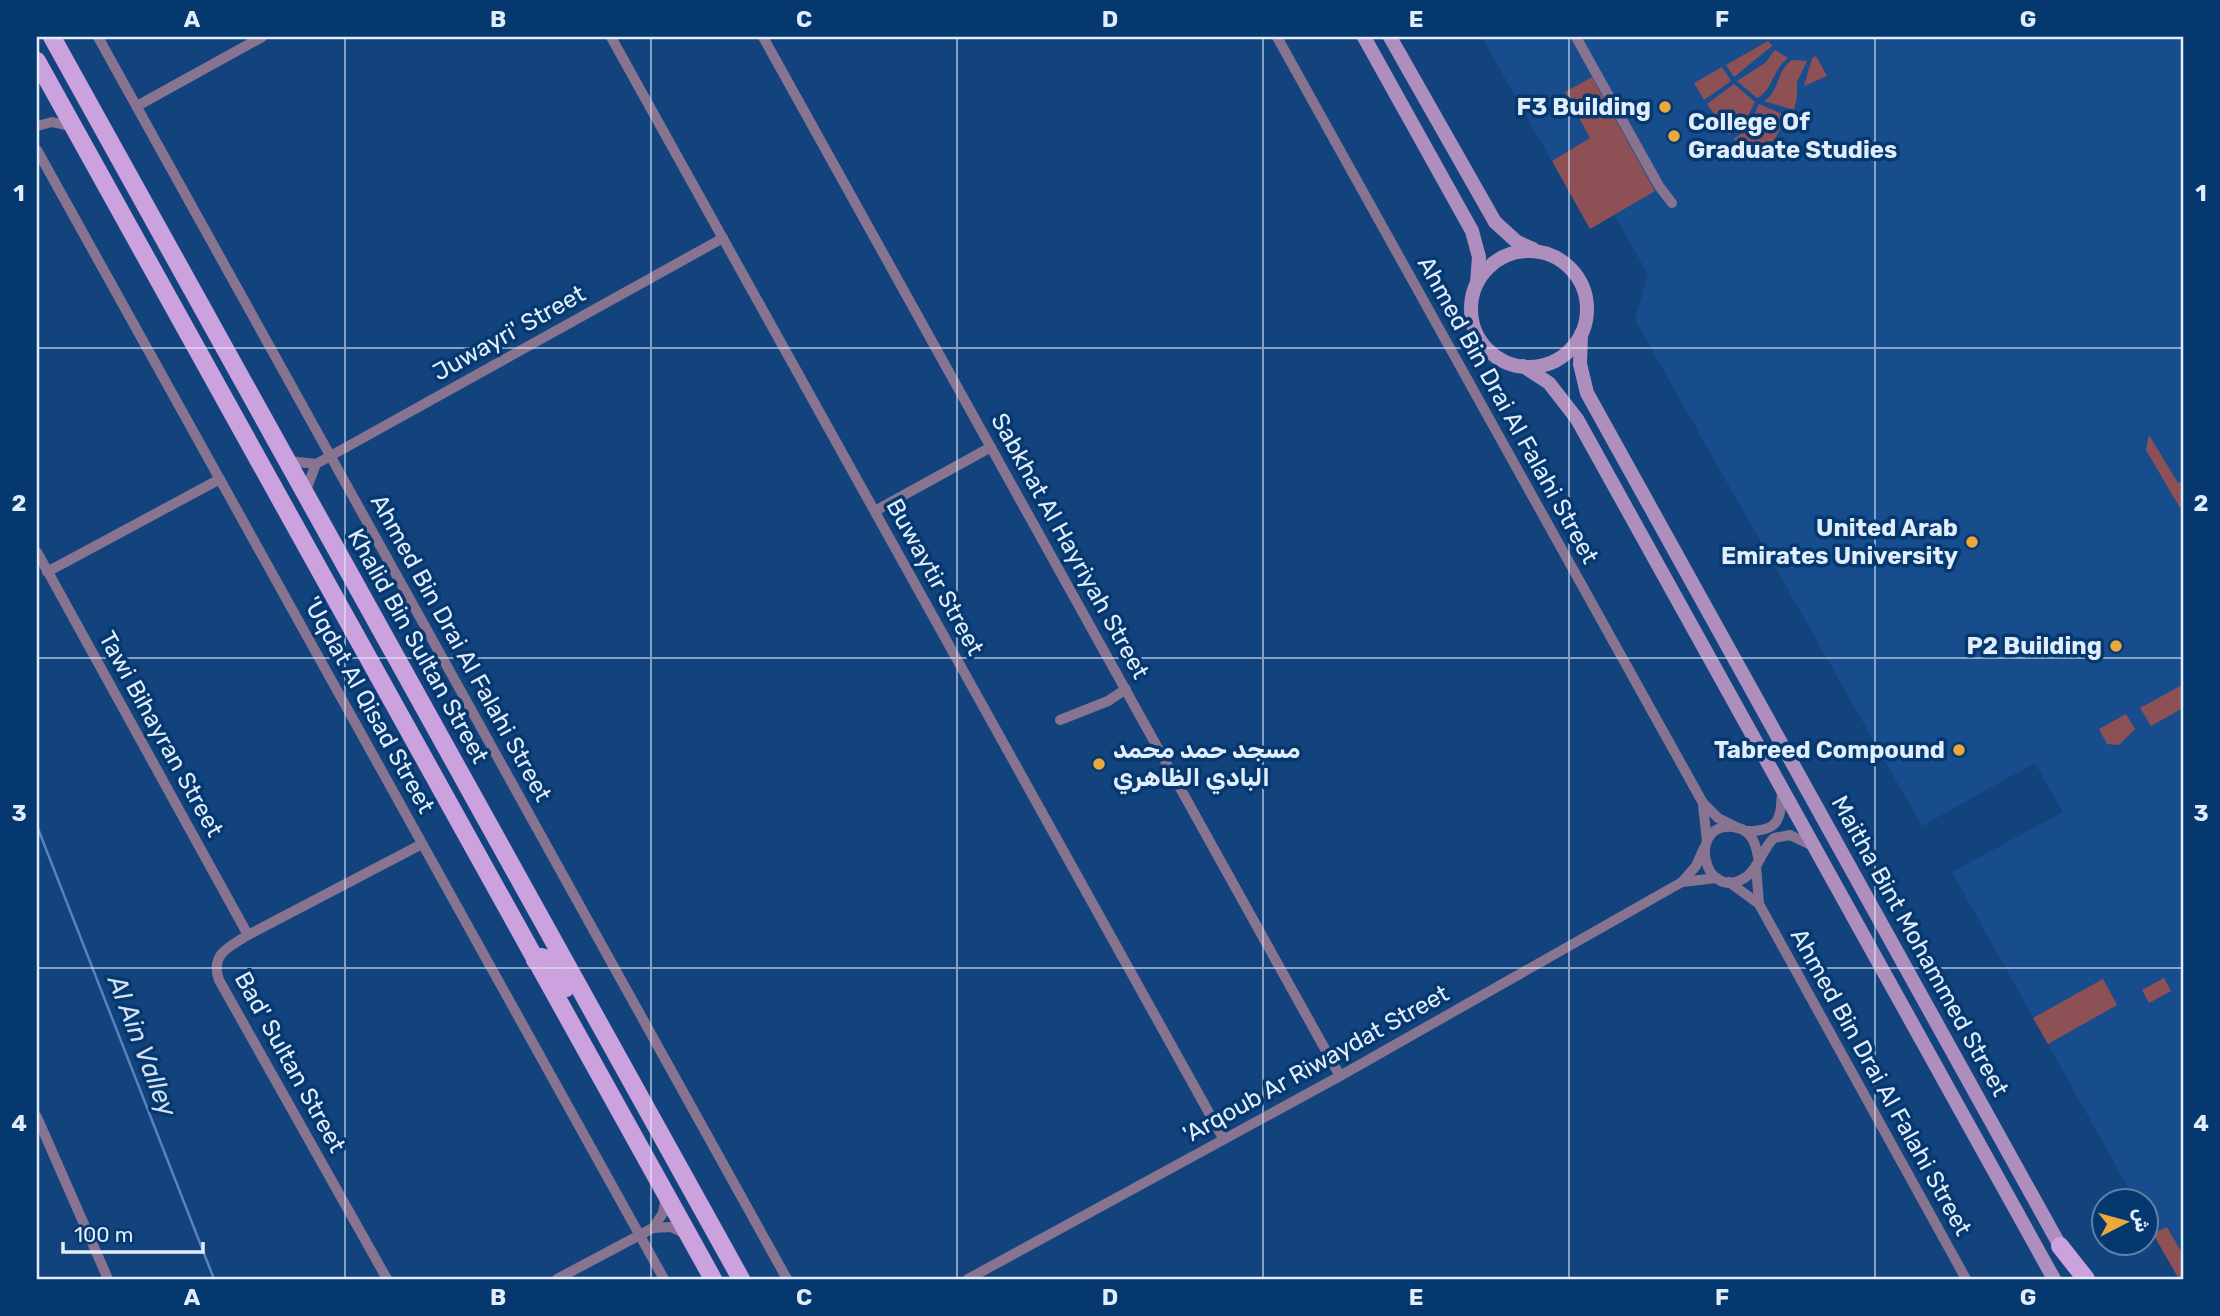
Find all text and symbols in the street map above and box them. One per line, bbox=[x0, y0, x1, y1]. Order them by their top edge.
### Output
text: A bbox=[184, 5, 201, 33]
text: B bbox=[490, 5, 506, 33]
text: C bbox=[796, 5, 812, 33]
text: D bbox=[1102, 5, 1118, 33]
text: E bbox=[1409, 5, 1423, 33]
text: F bbox=[1715, 5, 1729, 33]
text: G bbox=[2020, 5, 2036, 33]
place label: F3 Building bbox=[1517, 93, 1651, 121]
marker: F3 Building bbox=[1657, 99, 1673, 115]
place label: College Of Graduate Studies bbox=[1688, 108, 1897, 164]
marker: College Of Graduate Studies bbox=[1666, 128, 1682, 144]
text: 1 bbox=[13, 179, 25, 207]
text: 1 bbox=[2195, 179, 2207, 207]
street label: Ahmed Bin Drai Al Falahi Street bbox=[1412, 252, 1604, 568]
street label: Juwayri' Street bbox=[428, 280, 590, 386]
street label: Sabkhat Al Hayriyah Street bbox=[985, 408, 1155, 684]
text: 2 bbox=[12, 489, 26, 517]
text: 2 bbox=[2194, 489, 2208, 517]
street label: Ahmed Bin Drai Al Falahi Street bbox=[365, 490, 557, 806]
street label: Buwaytir Street bbox=[880, 494, 990, 660]
place label: United Arab Emirates University bbox=[1721, 514, 1958, 570]
street label: Khalid Bin Sultan Street bbox=[342, 524, 494, 768]
marker: United Arab Emirates University bbox=[1964, 534, 1980, 550]
street label: 'Uqdat Al Qisad Street bbox=[298, 592, 440, 818]
street label: Tawi Bihayran Street bbox=[93, 626, 229, 842]
place label: P2 Building bbox=[1966, 632, 2102, 660]
marker: P2 Building bbox=[2108, 638, 2124, 654]
place label: مسجد حمد محمد البادي الظاهري bbox=[1113, 736, 1300, 795]
place label: Tabreed Compound bbox=[1714, 736, 1945, 764]
marker: Tabreed Compound bbox=[1951, 742, 1967, 758]
marker: مسجد حمد محمد البادي الظاهري bbox=[1091, 756, 1107, 772]
street label: Maitha Bint Mohammed Street bbox=[1826, 791, 2014, 1101]
text: 3 bbox=[11, 799, 27, 827]
text: 3 bbox=[2193, 799, 2209, 827]
street label: Ahmed Bin Drai Al Falahi Street bbox=[1785, 924, 1977, 1240]
street label: Bad' Sultan Street bbox=[229, 967, 351, 1157]
water label: Al Ain Valley bbox=[100, 969, 183, 1121]
street label: 'Arqoub Ar Riwaydat Street bbox=[1178, 979, 1454, 1149]
text: 4 bbox=[11, 1109, 27, 1137]
text: 4 bbox=[2193, 1109, 2209, 1137]
north arrow bbox=[2090, 1186, 2160, 1256]
text: ش bbox=[2129, 1207, 2154, 1233]
scale bar bbox=[63, 1211, 203, 1255]
text: 100 m bbox=[74, 1222, 133, 1247]
text: A bbox=[184, 1283, 201, 1311]
text: B bbox=[490, 1283, 506, 1311]
text: C bbox=[796, 1283, 812, 1311]
text: D bbox=[1102, 1283, 1118, 1311]
text: E bbox=[1409, 1283, 1423, 1311]
text: F bbox=[1715, 1283, 1729, 1311]
text: G bbox=[2020, 1283, 2036, 1311]

